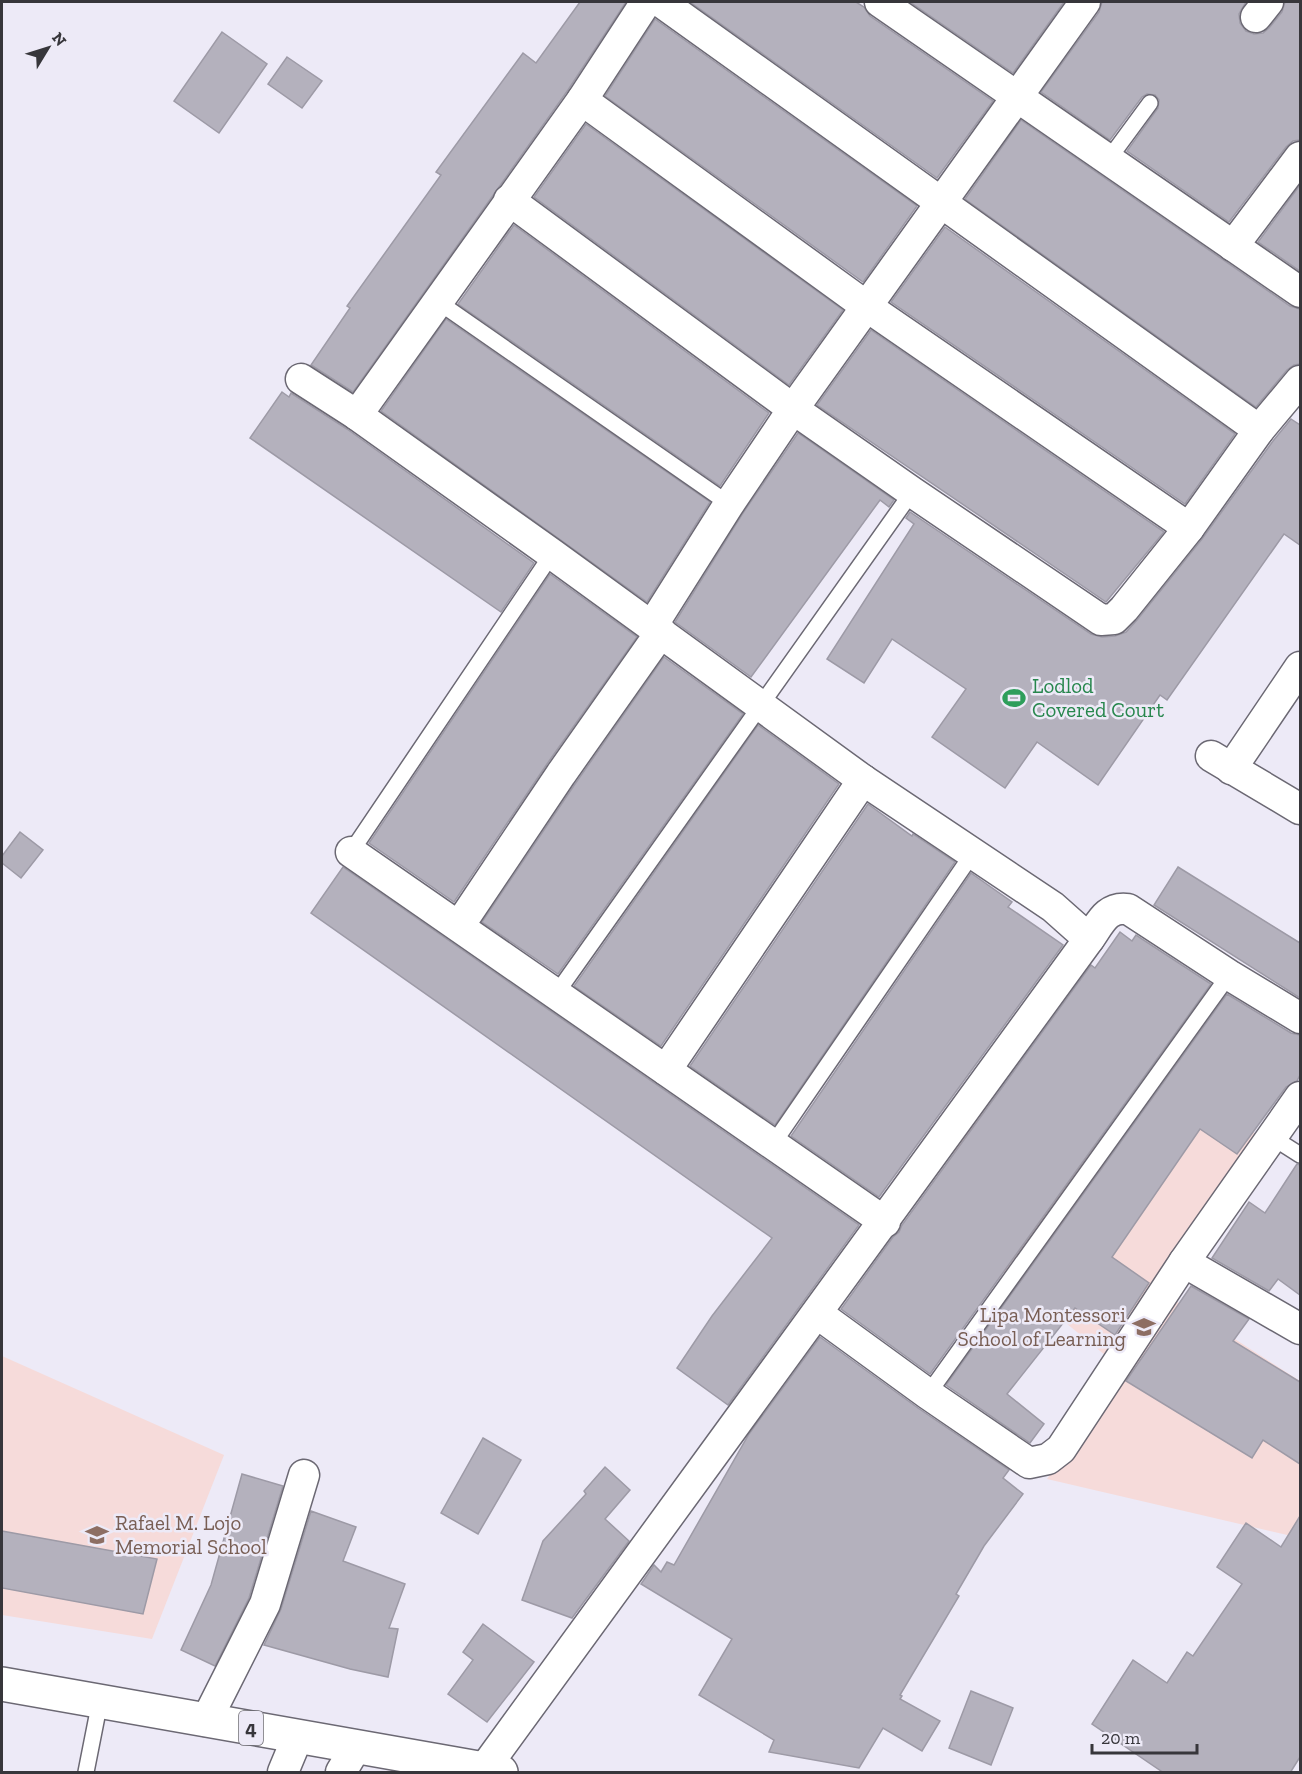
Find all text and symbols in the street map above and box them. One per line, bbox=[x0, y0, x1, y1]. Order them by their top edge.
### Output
north arrow bbox=[18, 18, 78, 78]
text: N bbox=[48, 28, 71, 50]
place label: Lodlod Covered Court bbox=[1032, 673, 1164, 722]
sports icon: Lodlod Covered Court bbox=[1001, 685, 1027, 711]
place label: Lipa Montessori School of Learning bbox=[957, 1302, 1126, 1351]
school or university icon: Lipa Montessori School of Learning bbox=[1131, 1314, 1157, 1340]
place label: Rafael M. Lojo Memorial School bbox=[115, 1510, 267, 1559]
school or university icon: Rafael M. Lojo Memorial School bbox=[84, 1522, 110, 1548]
road number: 4 bbox=[239, 1711, 263, 1745]
scale bar bbox=[1092, 1717, 1197, 1755]
text: 20 m bbox=[1101, 1727, 1141, 1749]

